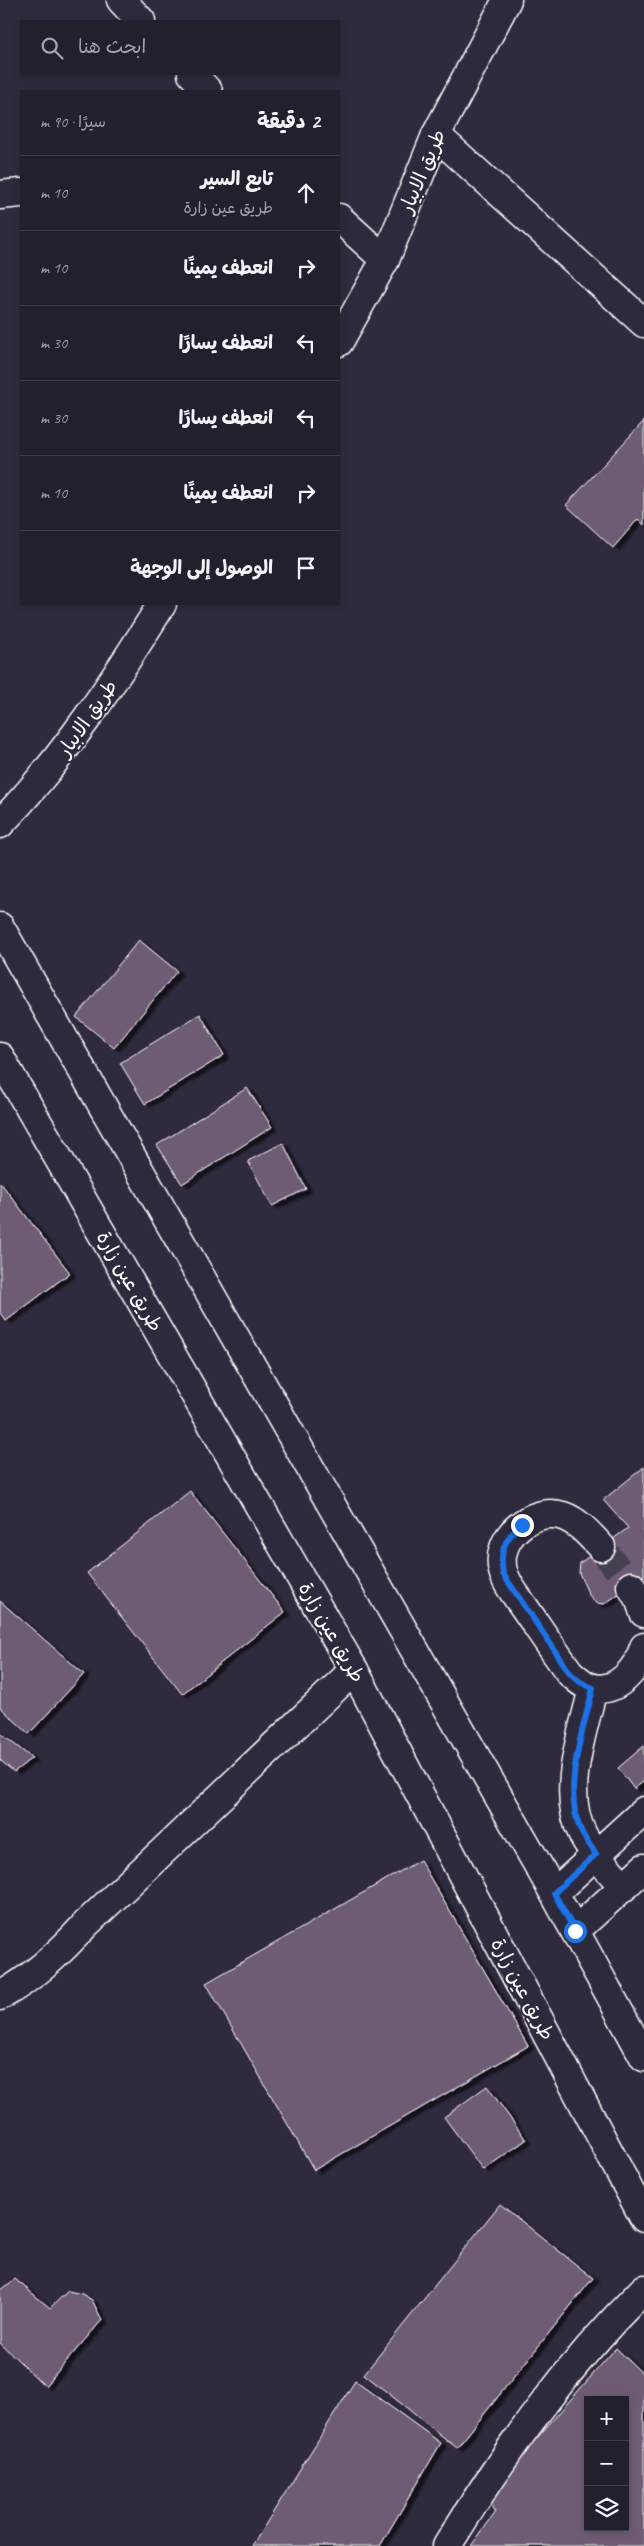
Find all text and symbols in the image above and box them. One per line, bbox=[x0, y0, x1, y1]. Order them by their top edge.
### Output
search box bbox=[20, 20, 340, 75]
icon: search bbox=[38, 34, 66, 62]
text: ابحث هنا bbox=[78, 35, 146, 59]
text: 2 دقيقة bbox=[257, 108, 320, 134]
text: سيرًا · 90 m bbox=[40, 112, 106, 132]
street label: طريق الابيار bbox=[393, 125, 451, 219]
text: تابع السير bbox=[201, 167, 273, 191]
icon: ahead bbox=[292, 179, 320, 207]
text: 10 m bbox=[40, 183, 67, 203]
text: طريق عين زارة bbox=[183, 198, 273, 218]
icon: right bbox=[292, 254, 320, 282]
text: انعطف يمينًا bbox=[184, 256, 273, 280]
text: 10 m bbox=[40, 258, 67, 278]
icon: left bbox=[292, 329, 320, 357]
text: انعطف يسارًا bbox=[179, 331, 273, 355]
text: 30 m bbox=[40, 333, 67, 353]
icon: left bbox=[292, 404, 320, 432]
text: انعطف يسارًا bbox=[179, 406, 273, 430]
text: 30 m bbox=[40, 408, 67, 428]
icon: right bbox=[292, 479, 320, 507]
text: انعطف يمينًا bbox=[184, 481, 273, 505]
text: 10 m bbox=[40, 483, 67, 503]
icon: arrive bbox=[292, 554, 320, 582]
text: الوصول إلى الوجهة bbox=[130, 556, 273, 580]
street label: طريق الابيار bbox=[51, 675, 123, 763]
street label: طريق عين زارة bbox=[91, 1227, 168, 1336]
route end bbox=[511, 1514, 534, 1537]
street label: طريق عين زارة bbox=[293, 1578, 370, 1687]
route start bbox=[564, 1920, 587, 1943]
street label: طريق عين زارة bbox=[485, 1934, 560, 2045]
map controls bbox=[584, 2396, 629, 2531]
button: + bbox=[584, 2396, 629, 2441]
button: − bbox=[584, 2441, 629, 2486]
button: layers bbox=[584, 2486, 629, 2531]

